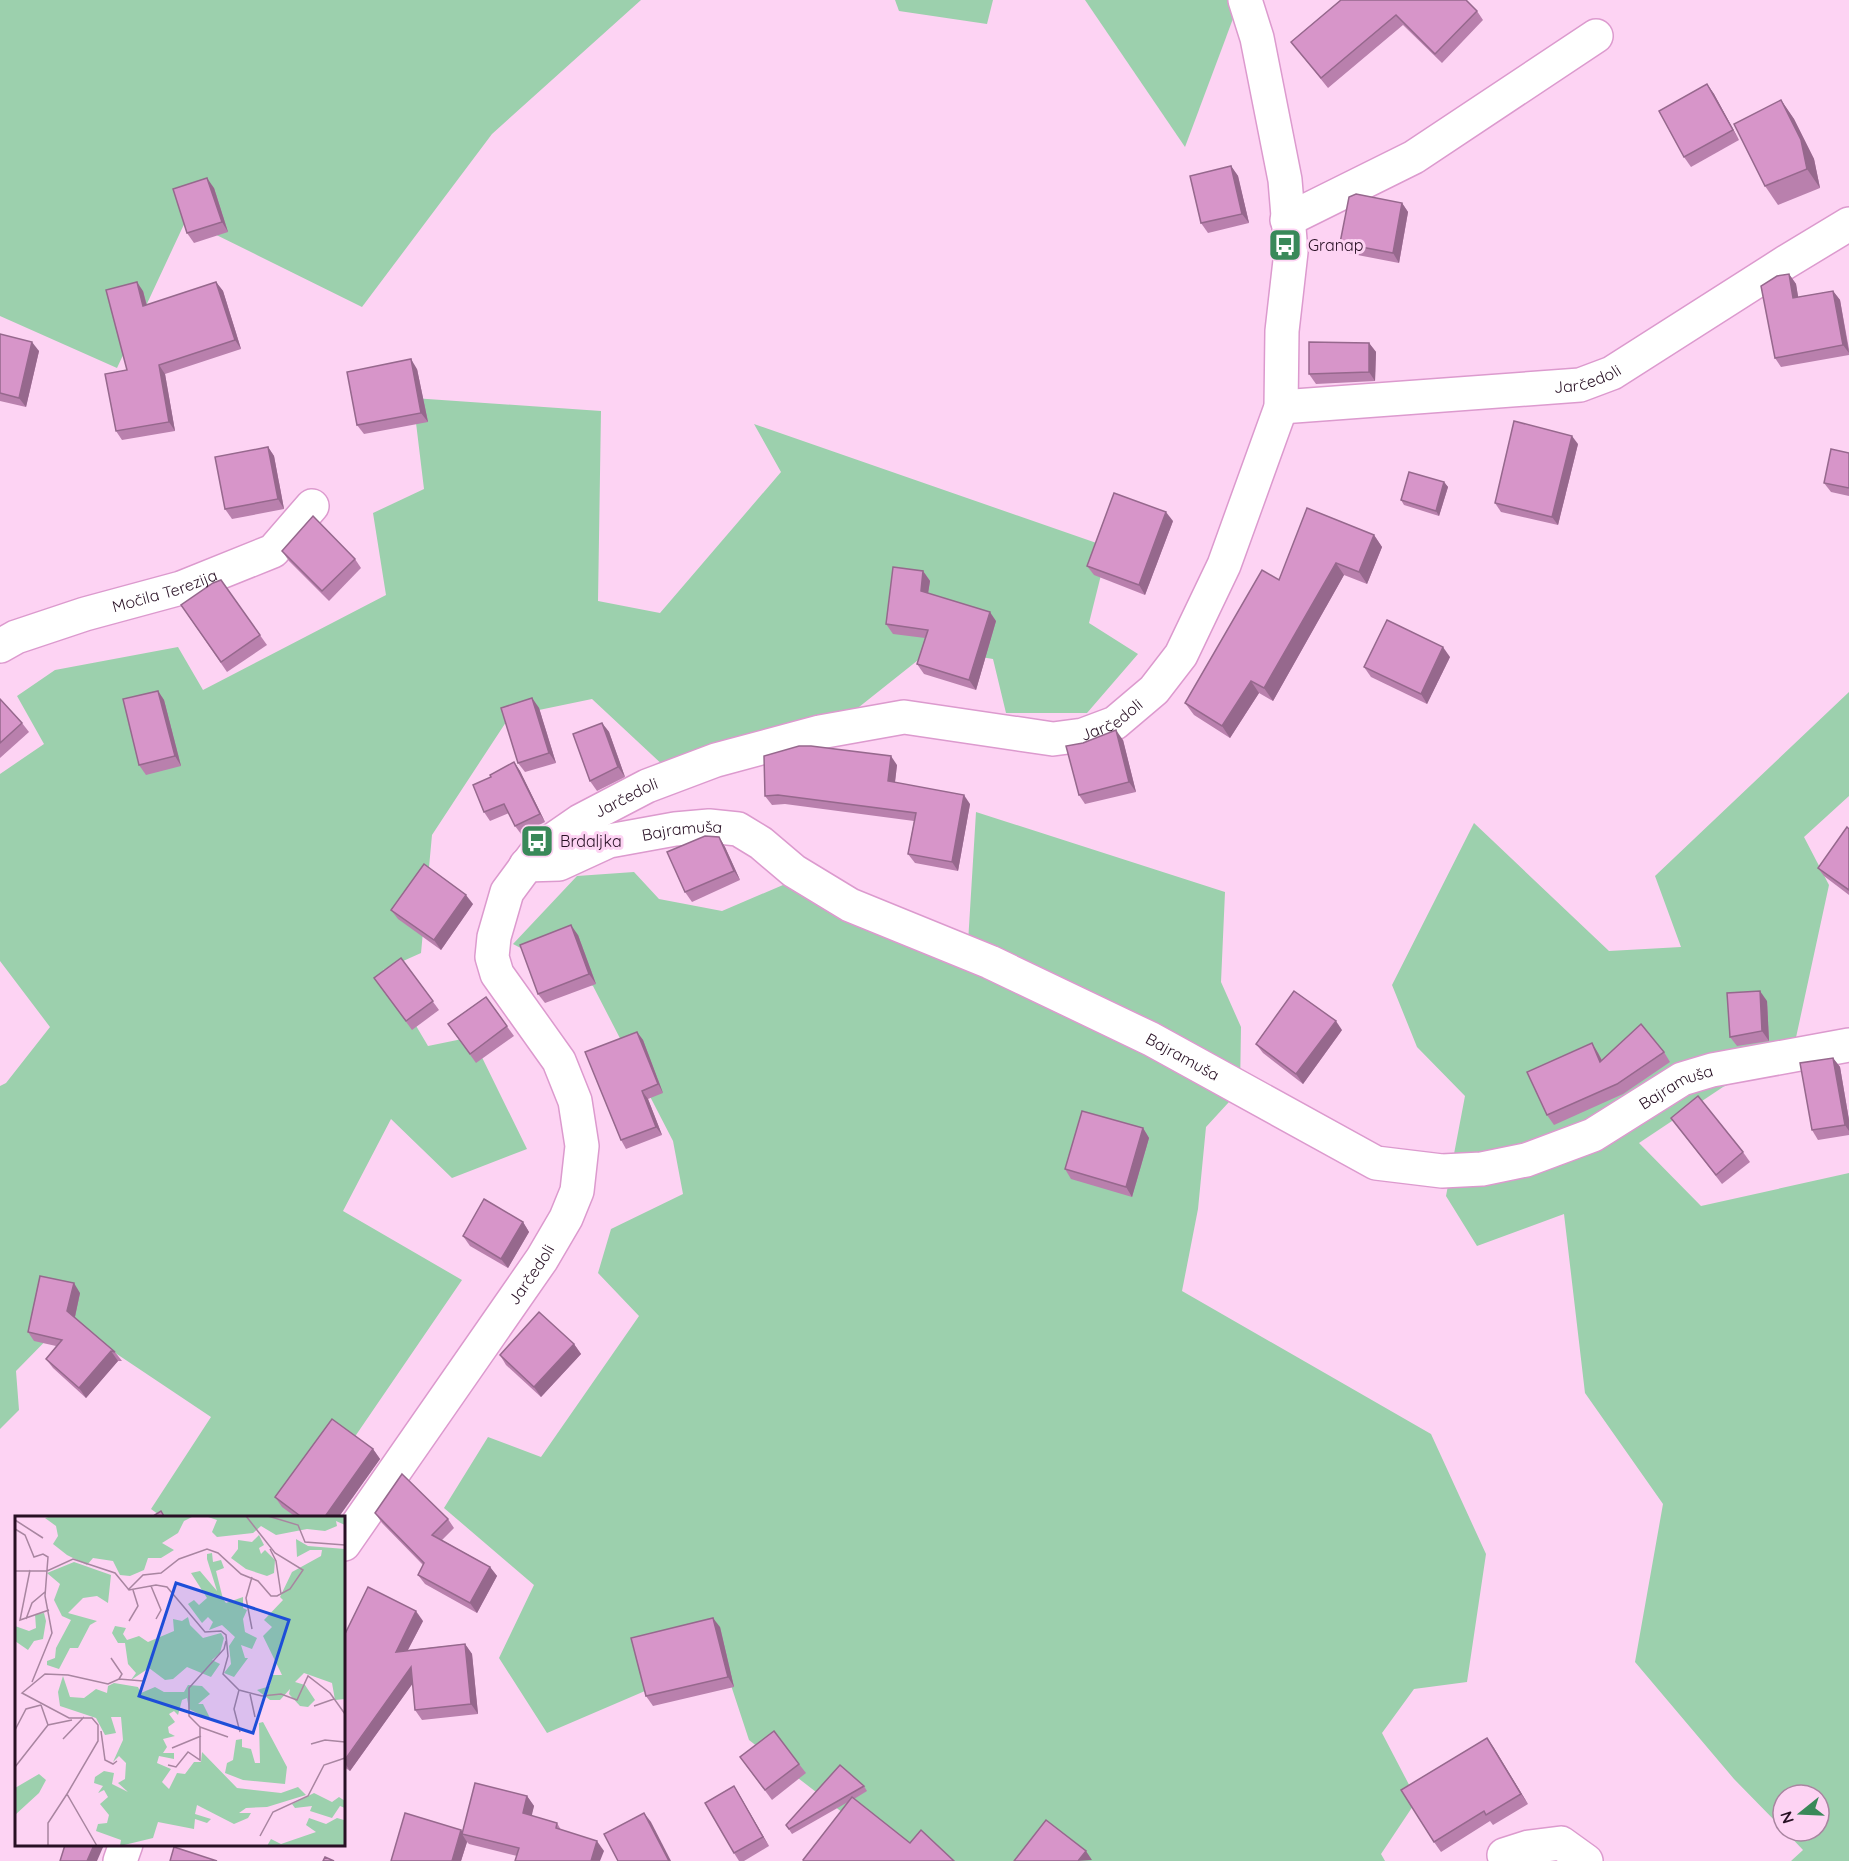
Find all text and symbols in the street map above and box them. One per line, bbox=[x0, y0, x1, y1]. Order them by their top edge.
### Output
bus stop icon: Granap bbox=[1267, 227, 1303, 263]
place label: Granap bbox=[1308, 235, 1363, 255]
street label: Jarčedoli bbox=[1553, 360, 1625, 397]
street label: Močila Terezija bbox=[110, 565, 220, 616]
street label: Jarčedoli bbox=[1078, 694, 1146, 745]
street label: Jarčedoli bbox=[591, 773, 660, 822]
street label: Bajramuša bbox=[640, 816, 723, 845]
bus stop icon: Brdaljka bbox=[519, 823, 555, 859]
place label: Brdaljka bbox=[560, 831, 622, 851]
street label: Bajramuša bbox=[1142, 1028, 1223, 1085]
street label: Bajramuša bbox=[1635, 1060, 1715, 1114]
street label: Jarčedoli bbox=[503, 1241, 558, 1309]
inset map bbox=[15, 1516, 345, 1846]
north arrow bbox=[1771, 1783, 1831, 1843]
text: N bbox=[1775, 1809, 1798, 1826]

